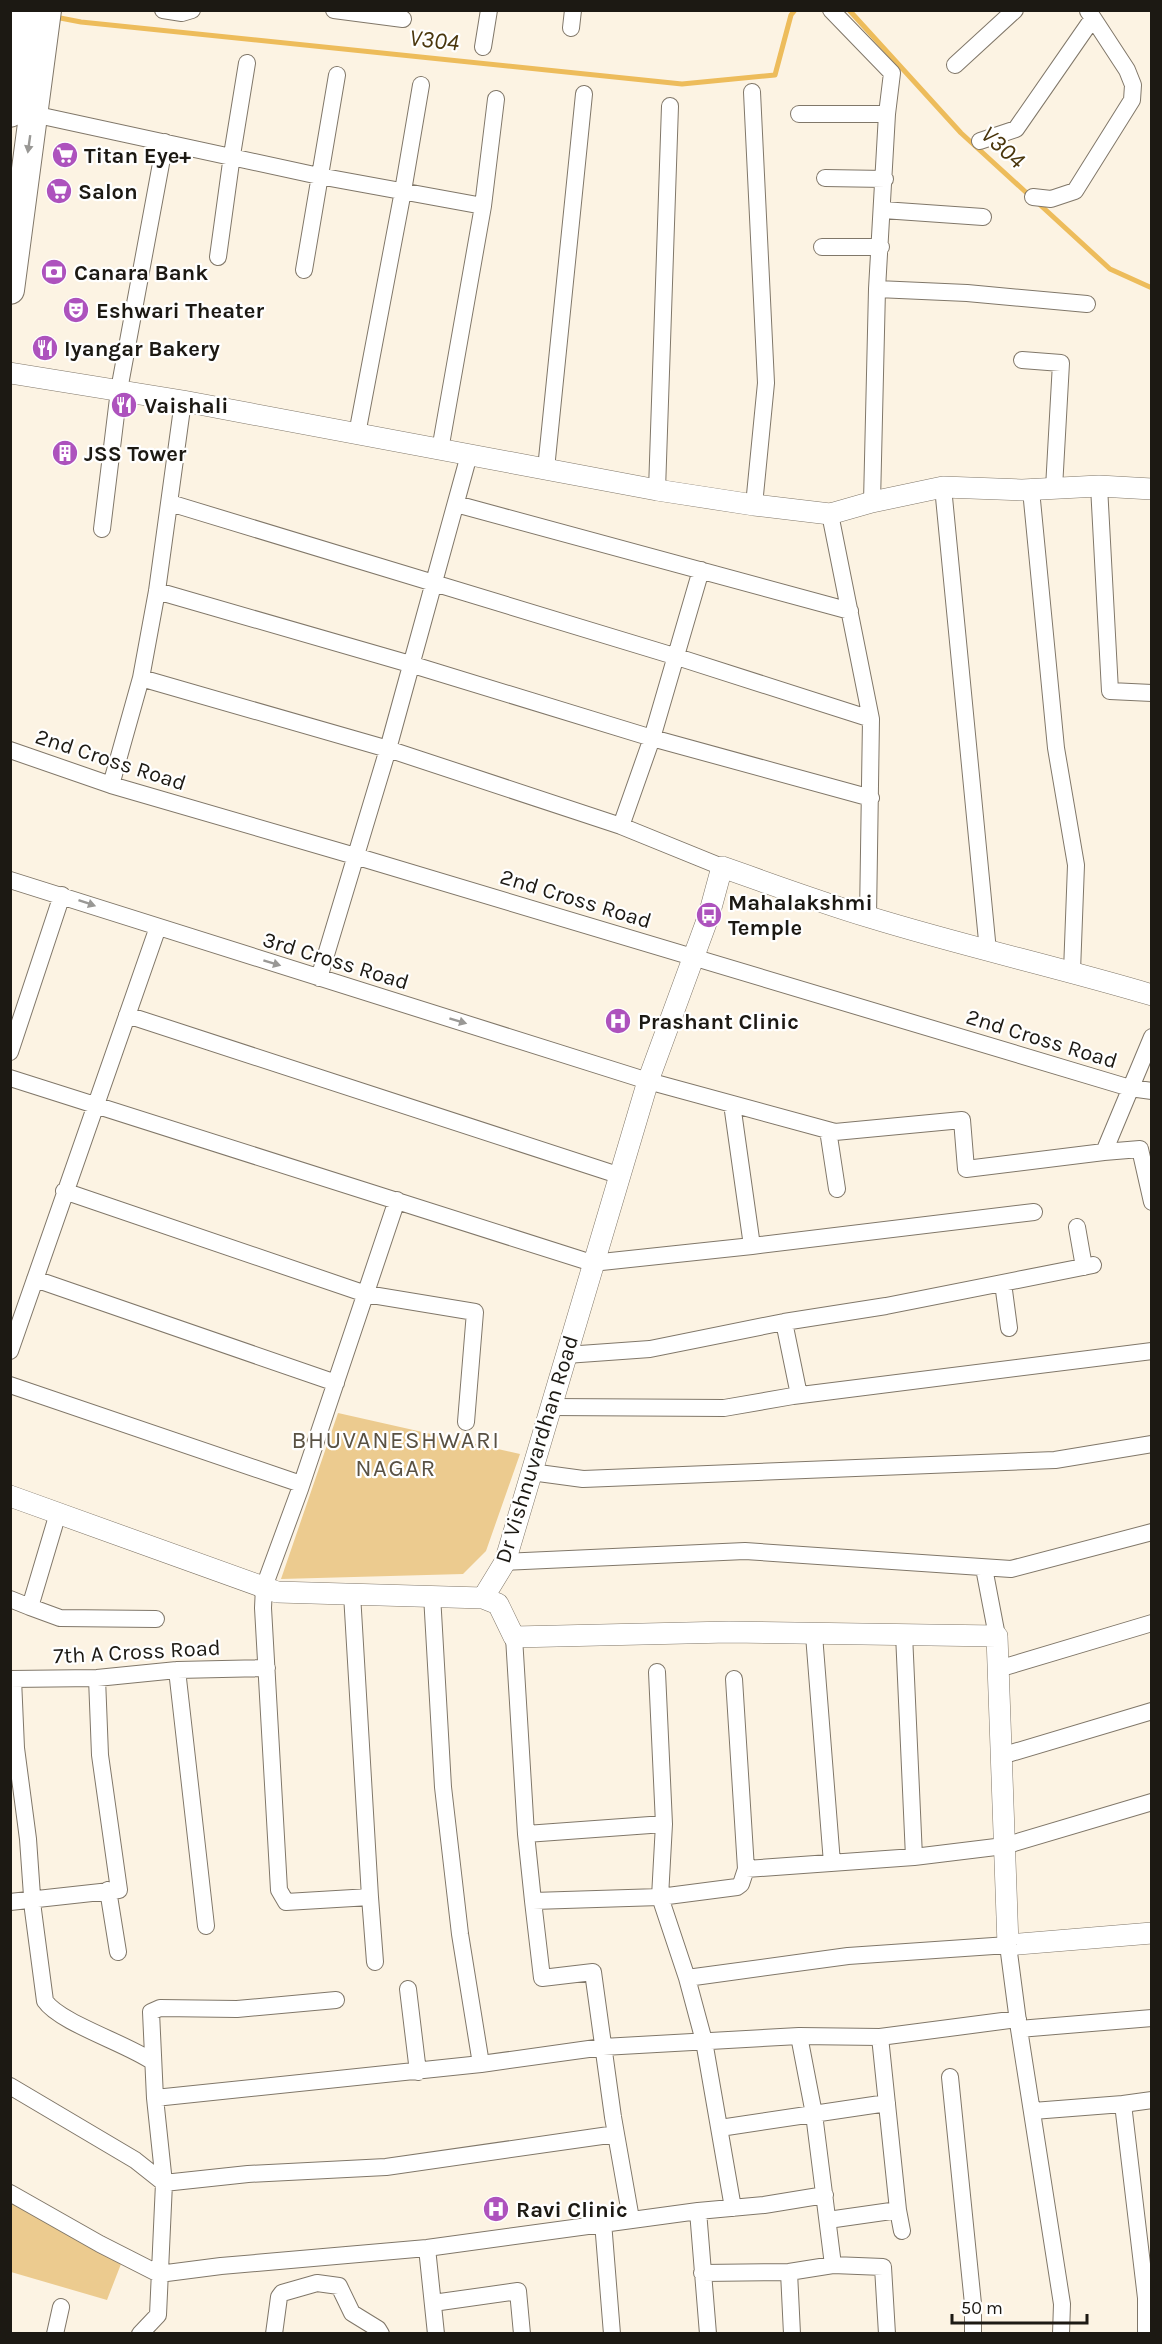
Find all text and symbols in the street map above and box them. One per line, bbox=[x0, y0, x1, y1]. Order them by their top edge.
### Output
water label: V304 bbox=[408, 23, 461, 57]
water label: V304 bbox=[975, 120, 1032, 175]
one-way arrow bbox=[24, 135, 33, 154]
supermarket icon: Titan Eye+ bbox=[50, 140, 80, 170]
place label: Titan Eye+ bbox=[84, 143, 191, 169]
supermarket icon: Salon bbox=[44, 176, 74, 206]
place label: Salon bbox=[78, 179, 138, 205]
bank icon: Canara Bank bbox=[39, 257, 69, 287]
place label: Canara Bank bbox=[74, 260, 208, 286]
theatre icon: Eshwari Theater bbox=[61, 295, 91, 325]
place label: Eshwari Theater bbox=[96, 298, 264, 324]
restaurant icon: Iyangar Bakery bbox=[30, 333, 60, 363]
place label: Iyangar Bakery bbox=[64, 336, 220, 362]
restaurant icon: Vaishali bbox=[109, 390, 139, 420]
place label: Vaishali bbox=[144, 393, 229, 419]
building icon: JSS Tower bbox=[50, 438, 80, 468]
place label: JSS Tower bbox=[84, 441, 187, 467]
street label: 2nd Cross Road bbox=[32, 723, 189, 797]
street label: 2nd Cross Road bbox=[497, 864, 654, 934]
place label: Mahalakshmi Temple bbox=[728, 890, 873, 941]
one-way arrow bbox=[78, 899, 96, 909]
bus stop icon: Mahalakshmi Temple bbox=[694, 900, 724, 930]
street label: 3rd Cross Road bbox=[259, 926, 412, 996]
one-way arrow bbox=[263, 959, 281, 968]
street label: 2nd Cross Road bbox=[963, 1004, 1120, 1074]
hospital icon: Prashant Clinic bbox=[603, 1006, 633, 1036]
place label: Prashant Clinic bbox=[638, 1009, 799, 1035]
one-way arrow bbox=[449, 1017, 467, 1027]
street label: Dr Vishnuvardhan Road bbox=[490, 1332, 584, 1566]
district label: BHUVANESHWARI NAGAR bbox=[291, 1426, 501, 1482]
street label: 7th A Cross Road bbox=[53, 1635, 221, 1669]
hospital icon: Ravi Clinic bbox=[481, 2194, 511, 2224]
place label: Ravi Clinic bbox=[516, 2197, 628, 2223]
scale bar bbox=[952, 2287, 1087, 2325]
text: 50 m bbox=[961, 2297, 1003, 2319]

